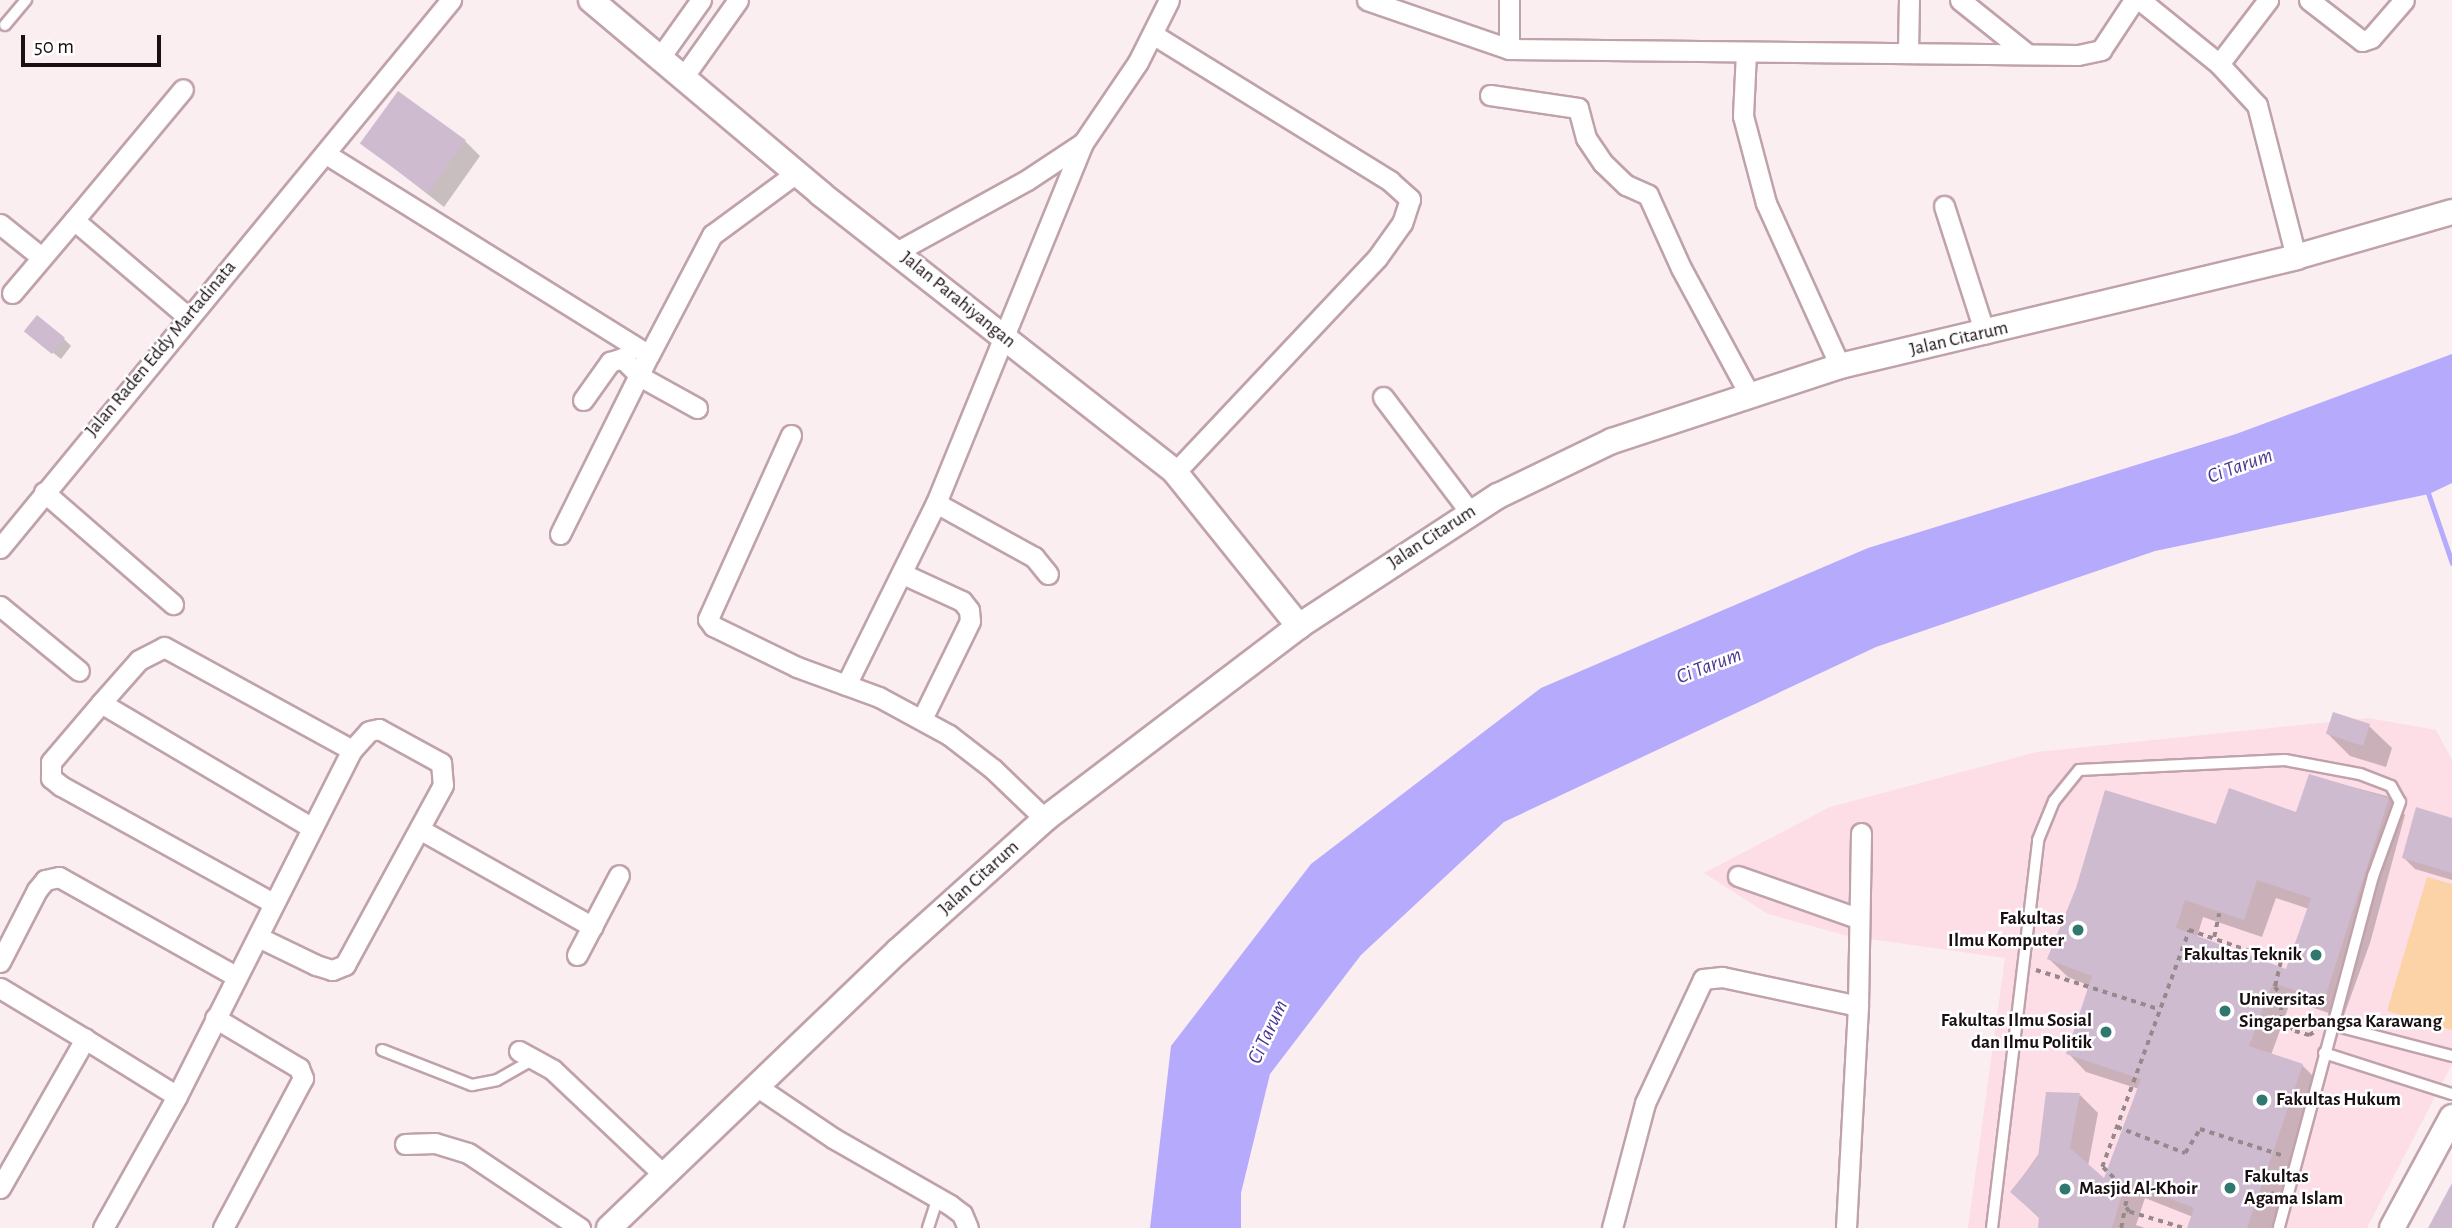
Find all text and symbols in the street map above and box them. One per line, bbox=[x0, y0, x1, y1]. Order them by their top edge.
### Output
scale bar bbox=[24, 21, 164, 65]
text: 50 m bbox=[34, 36, 74, 57]
street label: Jalan Parahiyangan bbox=[896, 247, 1020, 353]
street label: Jalan Raden Eddy Martadinata bbox=[81, 256, 241, 442]
street label: Jalan Citarum bbox=[1907, 317, 2011, 361]
water label: Ci Tarum bbox=[2204, 443, 2276, 489]
street label: Jalan Citarum bbox=[1384, 500, 1480, 574]
water label: Ci Tarum bbox=[1673, 642, 1745, 690]
street label: Jalan Citarum bbox=[934, 836, 1024, 920]
place label: Fakultas Ilmu Komputer bbox=[1948, 908, 2064, 952]
marker: Fakultas Ilmu Komputer bbox=[2070, 922, 2086, 938]
place label: Fakultas Teknik bbox=[2184, 944, 2302, 966]
marker: Fakultas Teknik bbox=[2308, 947, 2324, 963]
place label: Universitas Singaperbangsa Karawang bbox=[2239, 989, 2442, 1033]
water label: Ci Tarum bbox=[1242, 996, 1294, 1068]
marker: Universitas Singaperbangsa Karawang bbox=[2217, 1003, 2233, 1019]
place label: Fakultas Ilmu Sosial dan Ilmu Politik bbox=[1941, 1010, 2092, 1054]
marker: Fakultas Ilmu Sosial dan Ilmu Politik bbox=[2098, 1024, 2114, 1040]
place label: Fakultas Hukum bbox=[2276, 1089, 2401, 1111]
marker: Fakultas Hukum bbox=[2254, 1092, 2270, 1108]
place label: Fakultas Agama Islam bbox=[2244, 1166, 2343, 1210]
place label: Masjid Al-Khoir bbox=[2079, 1178, 2198, 1200]
marker: Fakultas Agama Islam bbox=[2222, 1180, 2238, 1196]
marker: Masjid Al-Khoir bbox=[2057, 1181, 2073, 1197]

